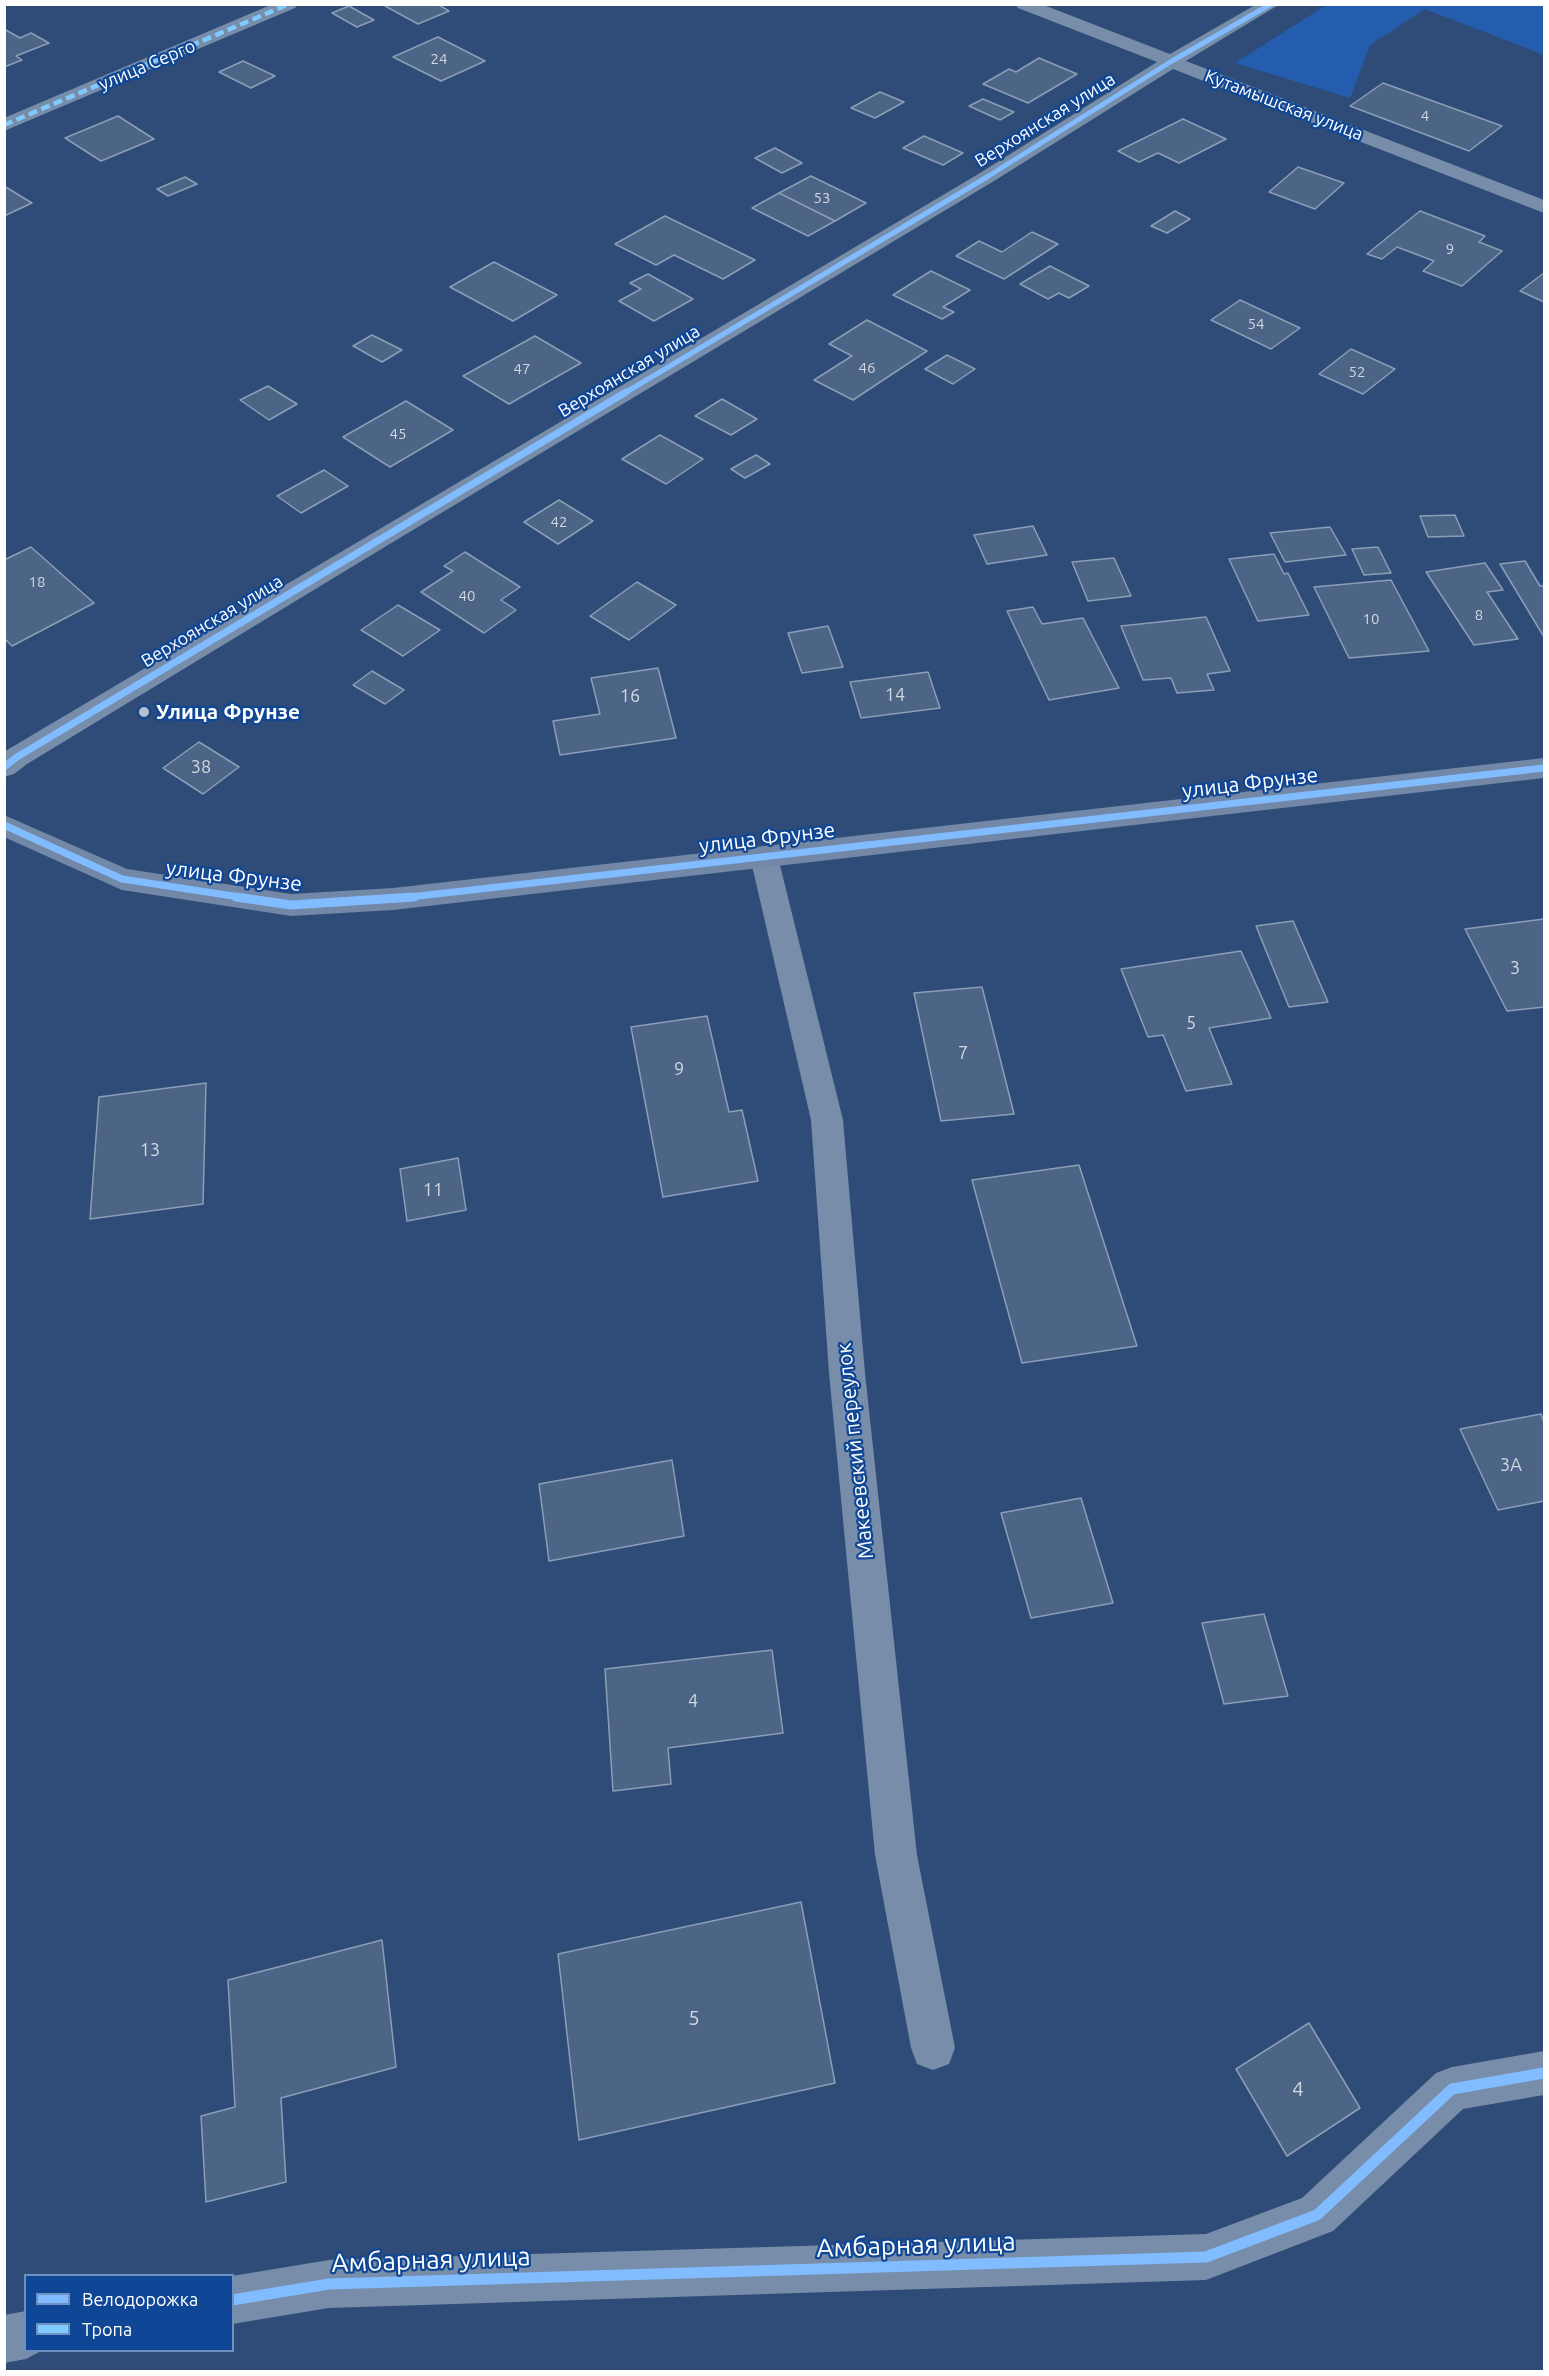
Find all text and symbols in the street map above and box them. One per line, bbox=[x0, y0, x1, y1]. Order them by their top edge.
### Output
street label: улица Серго bbox=[96, 35, 198, 95]
house number: 24 bbox=[431, 50, 447, 68]
street label: Кутамышская улица bbox=[1202, 65, 1366, 145]
street label: Верхоянская улица bbox=[971, 68, 1119, 172]
house number: 4 bbox=[1421, 107, 1429, 125]
house number: 53 bbox=[814, 189, 830, 207]
house number: 9 bbox=[1446, 240, 1454, 258]
house number: 54 bbox=[1248, 315, 1264, 333]
street label: Верхоянская улица bbox=[554, 320, 704, 422]
house number: 46 bbox=[859, 359, 875, 377]
house number: 47 bbox=[514, 360, 530, 378]
house number: 52 bbox=[1349, 363, 1365, 381]
house number: 45 bbox=[390, 425, 406, 443]
house number: 42 bbox=[551, 513, 567, 531]
street label: Верхоянская улица bbox=[137, 570, 287, 672]
house number: 18 bbox=[29, 573, 45, 591]
house number: 40 bbox=[459, 587, 475, 605]
house number: 8 bbox=[1475, 606, 1483, 624]
house number: 10 bbox=[1363, 610, 1379, 628]
house number: 14 bbox=[885, 684, 905, 706]
house number: 16 bbox=[620, 685, 640, 707]
place label: Улица Фрунзе bbox=[156, 699, 300, 725]
marker: Улица Фрунзе bbox=[137, 705, 151, 719]
house number: 38 bbox=[191, 756, 211, 778]
street label: улица Фрунзе bbox=[1181, 762, 1319, 804]
street label: улица Фрунзе bbox=[698, 817, 836, 859]
street label: улица Фрунзе bbox=[165, 855, 303, 897]
house number: 3 bbox=[1510, 957, 1520, 979]
house number: 5 bbox=[1186, 1012, 1196, 1034]
house number: 7 bbox=[958, 1042, 968, 1064]
house number: 9 bbox=[674, 1058, 684, 1080]
house number: 13 bbox=[140, 1139, 160, 1161]
house number: 11 bbox=[423, 1179, 443, 1201]
street label: Макеевский переулок bbox=[831, 1342, 879, 1560]
house number: 3А bbox=[1500, 1454, 1522, 1476]
house number: 4 bbox=[688, 1690, 698, 1712]
house number: 5 bbox=[688, 2005, 700, 2031]
house number: 4 bbox=[1292, 2076, 1304, 2102]
street label: Амбарная улица bbox=[816, 2226, 1016, 2264]
street label: Амбарная улица bbox=[331, 2241, 531, 2279]
legend bbox=[24, 2274, 234, 2352]
text: Велодорожка bbox=[82, 2289, 198, 2309]
text: Тропа bbox=[82, 2319, 132, 2339]

